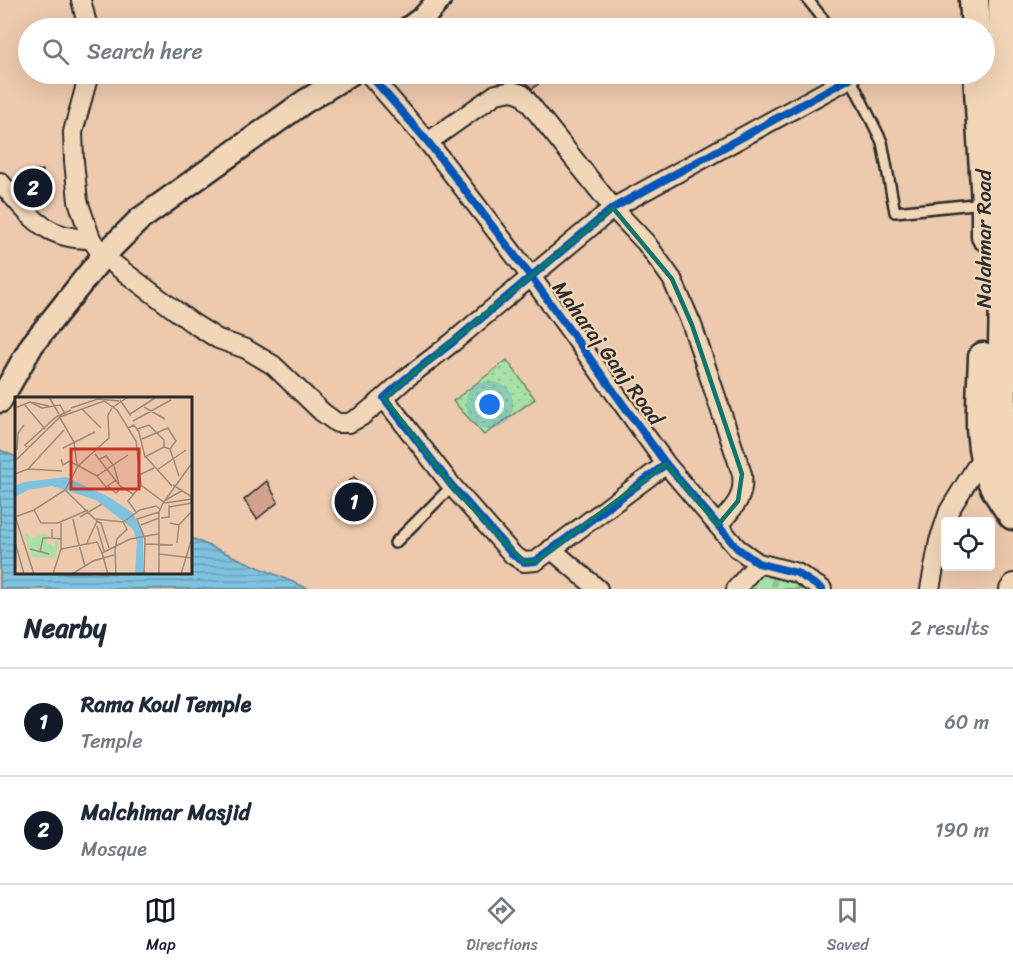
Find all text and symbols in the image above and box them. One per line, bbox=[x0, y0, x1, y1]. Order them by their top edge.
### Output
search box bbox=[18, 18, 995, 84]
text: Search here bbox=[87, 32, 203, 71]
icon: search bbox=[39, 35, 72, 68]
pin: 2 bbox=[14, 166, 52, 210]
street label: Nalahmar Road bbox=[965, 168, 1003, 308]
street label: Maharaj Ganj Road bbox=[542, 272, 675, 435]
your location bbox=[475, 390, 504, 419]
inset map bbox=[15, 397, 192, 574]
pin: 1 bbox=[334, 480, 374, 524]
map controls bbox=[941, 517, 995, 571]
button: locate bbox=[941, 517, 995, 571]
text: Nearby bbox=[24, 605, 106, 651]
text: 2 results bbox=[910, 611, 989, 646]
text: Rama Koul Temple bbox=[81, 685, 251, 724]
text: 1 bbox=[39, 705, 48, 740]
text: 60 m bbox=[944, 705, 989, 740]
text: Temple bbox=[81, 724, 143, 759]
text: Malchimar Masjid bbox=[81, 793, 250, 832]
text: 2 bbox=[38, 813, 49, 848]
text: 190 m bbox=[935, 813, 989, 848]
text: Mosque bbox=[81, 832, 147, 867]
tab: Map bbox=[144, 894, 177, 959]
tab: Directions bbox=[466, 894, 538, 959]
tab: Saved bbox=[826, 894, 869, 959]

